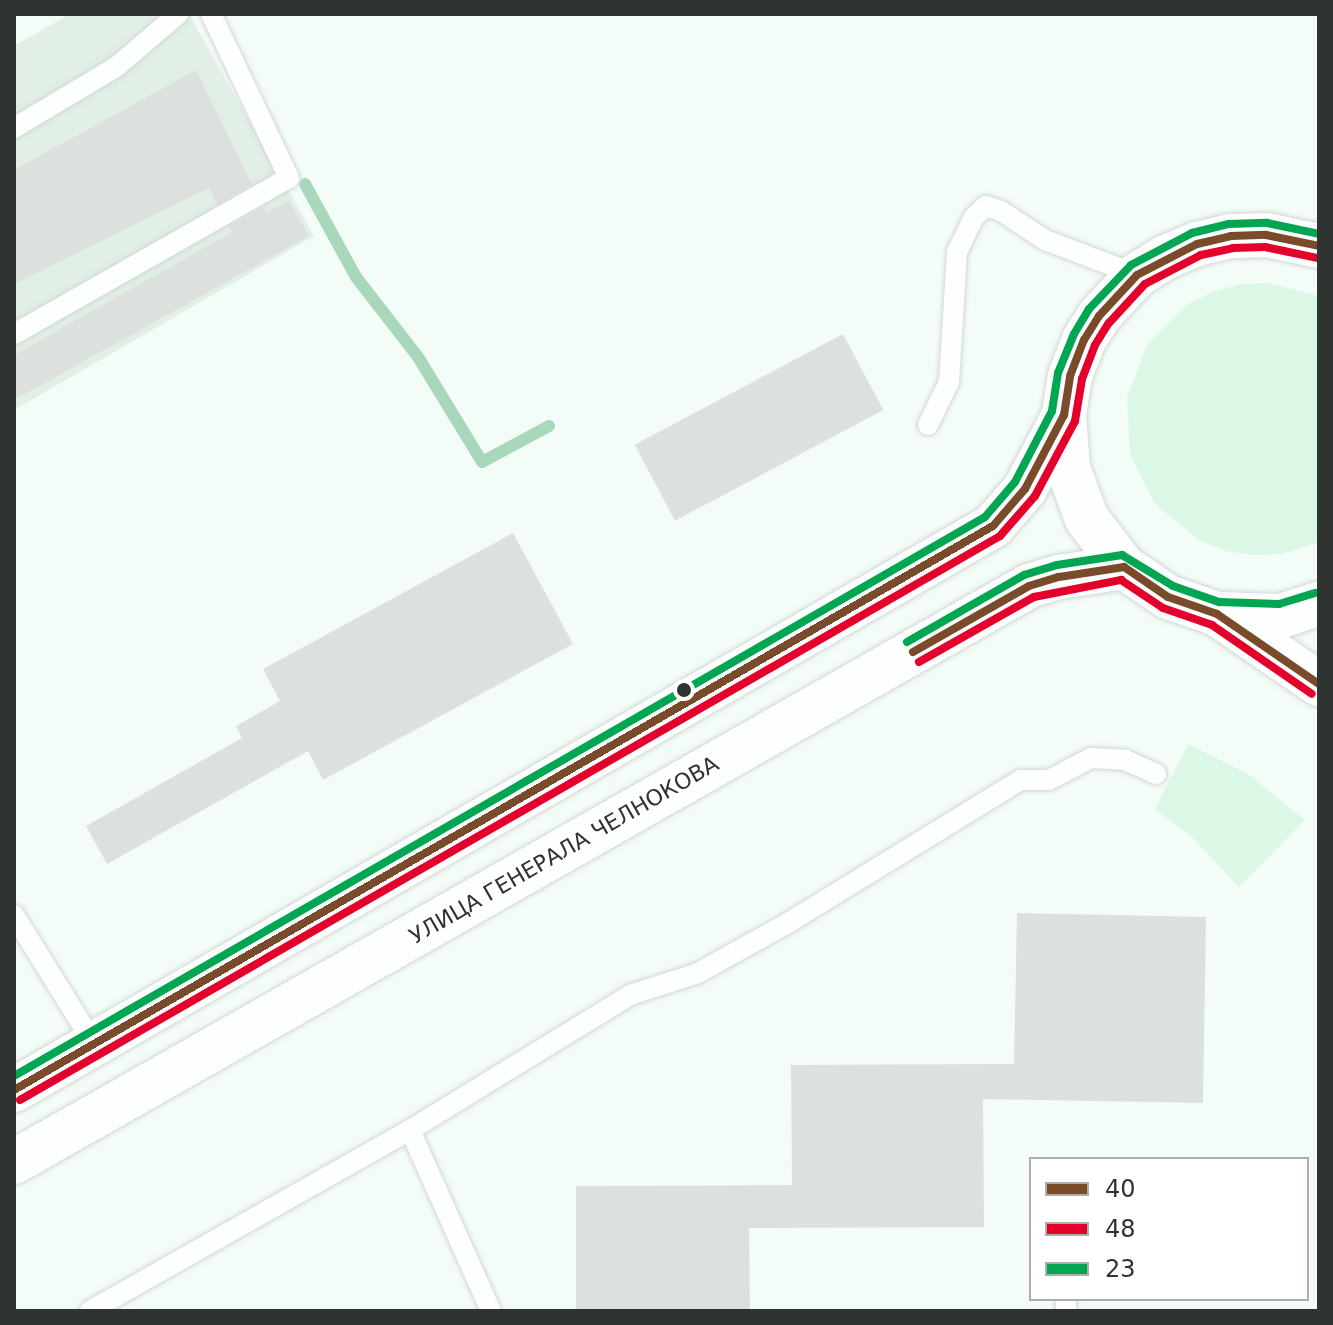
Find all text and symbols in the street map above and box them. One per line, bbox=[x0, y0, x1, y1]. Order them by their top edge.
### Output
unlabelled marker bbox=[676, 682, 692, 698]
street label: УЛИЦА ГЕНЕРАЛА ЧЕЛНОКОВА bbox=[405, 750, 723, 950]
legend bbox=[1029, 1157, 1309, 1301]
text: 40 bbox=[1105, 1175, 1136, 1203]
text: 48 bbox=[1105, 1215, 1136, 1243]
text: 23 bbox=[1105, 1255, 1136, 1283]

